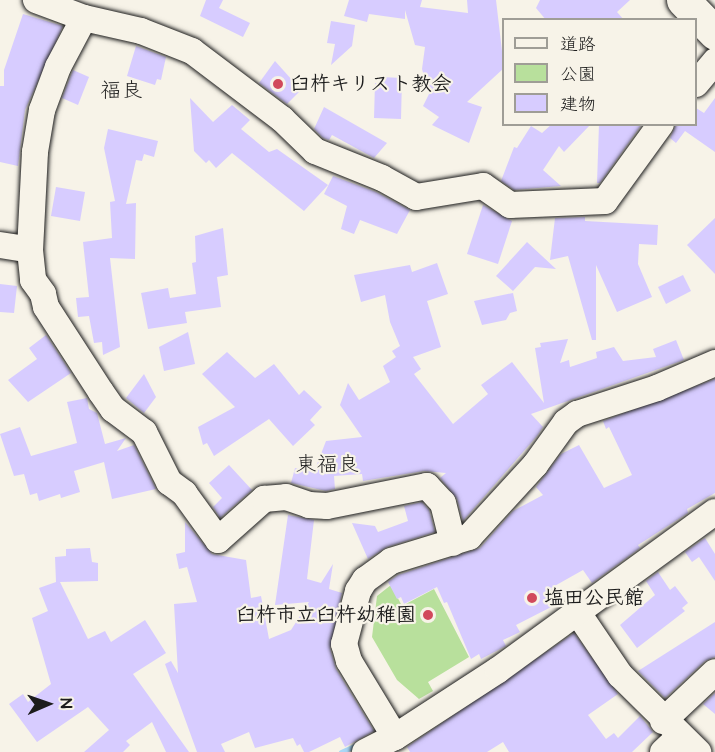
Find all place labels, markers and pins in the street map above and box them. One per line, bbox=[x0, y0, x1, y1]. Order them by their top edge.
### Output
place label: 臼杵キリスト教会 bbox=[290, 72, 450, 96]
marker: 臼杵キリスト教会 bbox=[271, 77, 285, 91]
place label: 塩田公民館 bbox=[544, 586, 644, 610]
marker: 塩田公民館 bbox=[525, 591, 539, 605]
place label: 臼杵市立臼杵幼稚園 bbox=[236, 603, 416, 627]
marker: 臼杵市立臼杵幼稚園 bbox=[421, 608, 435, 622]

